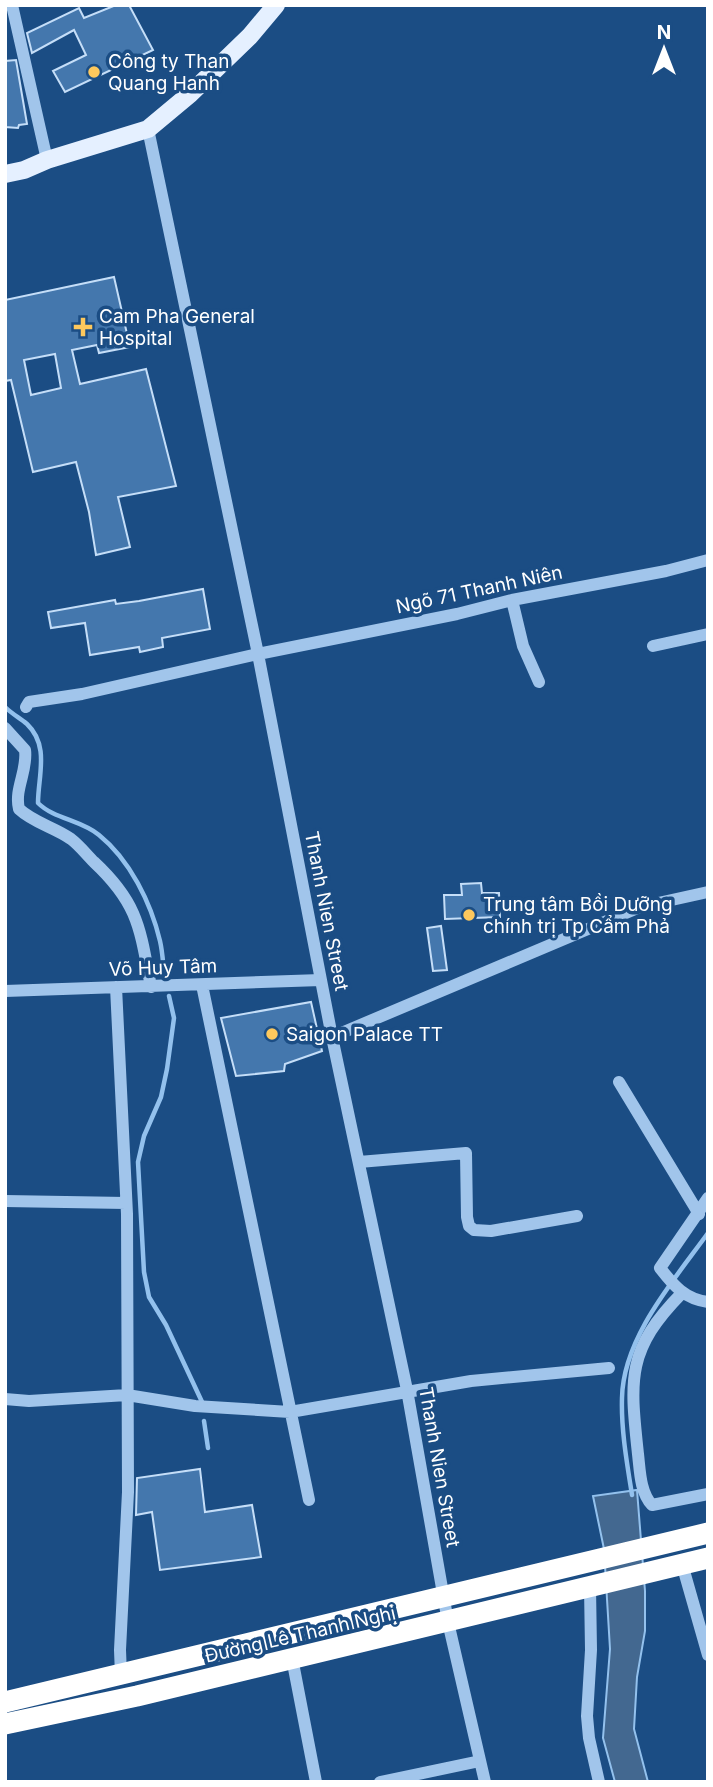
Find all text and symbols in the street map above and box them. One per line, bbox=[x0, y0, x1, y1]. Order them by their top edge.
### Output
north arrow bbox=[629, 14, 699, 84]
text: N bbox=[657, 21, 671, 44]
place label: Công ty Than Quang Hanh bbox=[108, 50, 230, 95]
marker: Công ty Than Quang Hanh bbox=[86, 64, 102, 80]
place label: Cam Pha General Hospital bbox=[99, 305, 255, 350]
marker: Cam Pha General Hospital bbox=[73, 317, 93, 337]
street label: Ngõ 71 Thanh Niên bbox=[394, 561, 565, 618]
street label: Thanh Nien Street bbox=[300, 829, 353, 993]
place label: Trung tâm Bồi Dưỡng chính trị Tp Cẩm Phả bbox=[483, 893, 673, 938]
marker: Trung tâm Bồi Dưỡng chính trị Tp Cẩm Phả bbox=[461, 907, 477, 923]
street label: Võ Huy Tâm bbox=[108, 954, 218, 981]
place label: Saigon Palace TT bbox=[286, 1023, 443, 1046]
marker: Saigon Palace TT bbox=[264, 1026, 280, 1042]
street label: Thanh Nien Street bbox=[414, 1385, 465, 1549]
street label: Đường Lê Thanh Nghị bbox=[202, 1601, 398, 1668]

